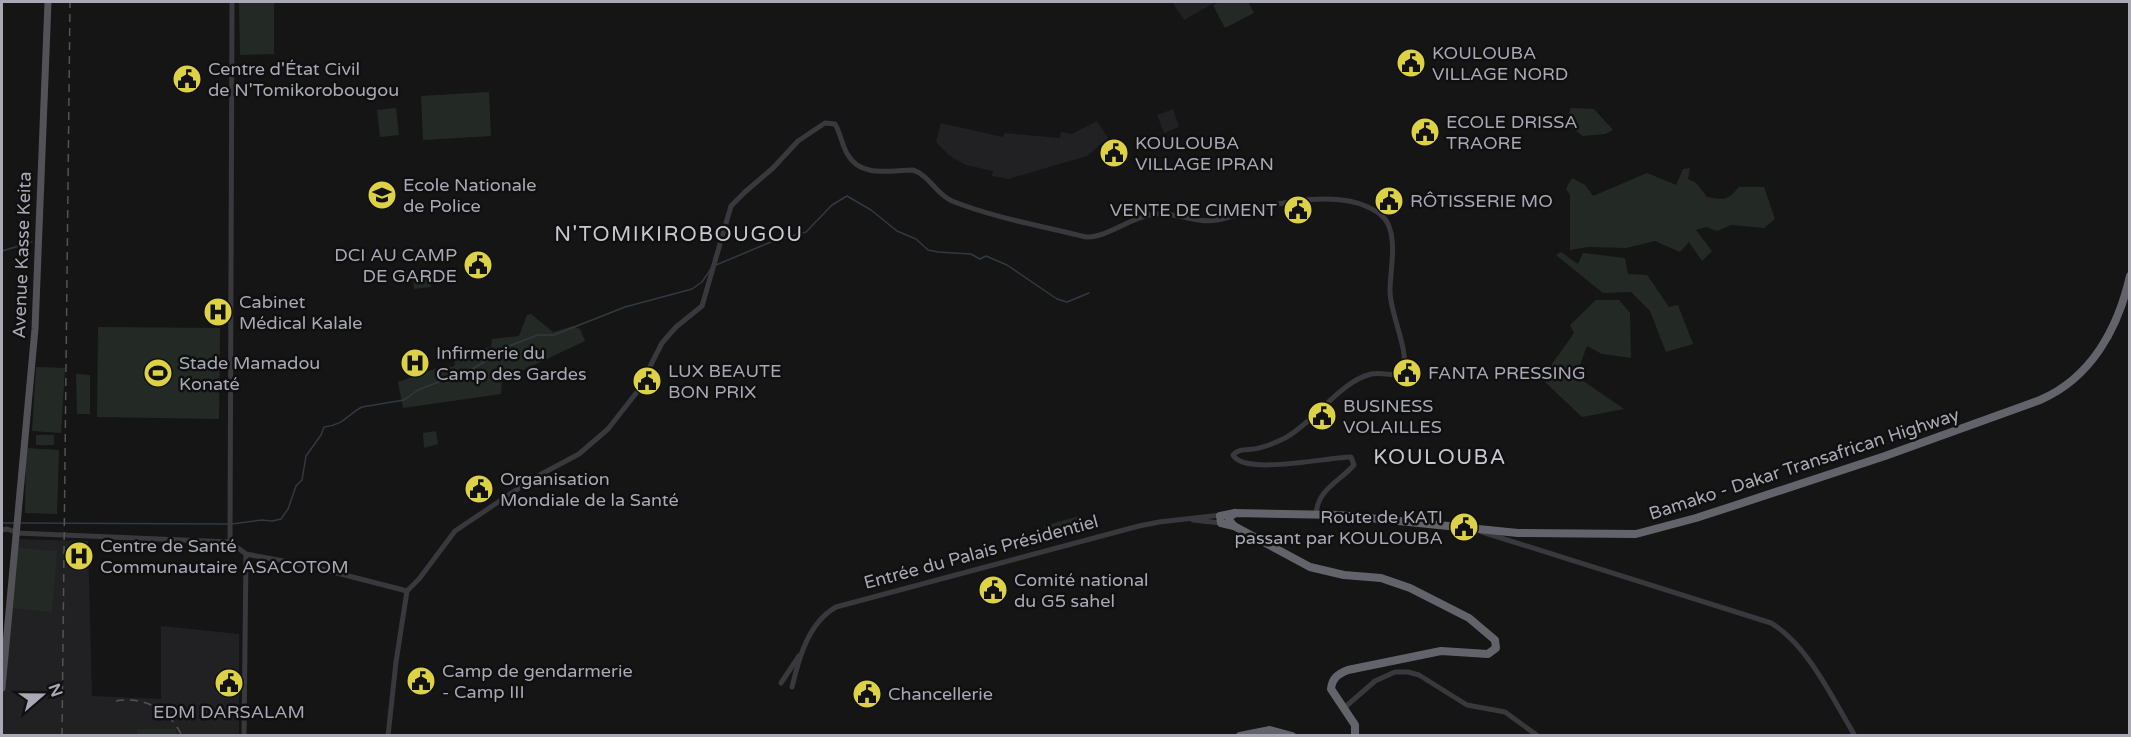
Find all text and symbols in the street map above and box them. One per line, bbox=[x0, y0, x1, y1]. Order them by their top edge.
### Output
place label: KOULOUBA VILLAGE NORD bbox=[1432, 42, 1568, 85]
public building icon: KOULOUBA VILLAGE NORD bbox=[1395, 47, 1427, 79]
place label: Centre d'État Civil de N'Tomikorobougou bbox=[208, 58, 399, 101]
public building icon: Centre d'État Civil de N'Tomikorobougou bbox=[171, 63, 203, 95]
place label: ECOLE DRISSA TRAORE bbox=[1446, 111, 1578, 154]
public building icon: ECOLE DRISSA TRAORE bbox=[1409, 116, 1441, 148]
place label: KOULOUBA VILLAGE IPRAN bbox=[1135, 132, 1274, 175]
public building icon: KOULOUBA VILLAGE IPRAN bbox=[1098, 137, 1130, 169]
street label: Avenue Kasse Keita bbox=[8, 171, 36, 339]
place label: Ecole Nationale de Police bbox=[403, 174, 536, 217]
school or university icon: Ecole Nationale de Police bbox=[366, 179, 398, 211]
public building icon: RÔTISSERIE MO bbox=[1373, 185, 1405, 217]
place label: RÔTISSERIE MO bbox=[1410, 190, 1553, 212]
public building icon: VENTE DE CIMENT bbox=[1282, 194, 1314, 226]
place label: VENTE DE CIMENT bbox=[1110, 199, 1277, 221]
district label: N'TOMIKIROBOUGOU bbox=[554, 222, 804, 247]
place label: DCI AU CAMP DE GARDE bbox=[334, 244, 457, 287]
public building icon: DCI AU CAMP DE GARDE bbox=[462, 249, 494, 281]
place label: Cabinet Médical Kalale bbox=[239, 291, 362, 334]
hospital icon: Cabinet Médical Kalale bbox=[202, 296, 234, 328]
place label: Infirmerie du Camp des Gardes bbox=[436, 342, 587, 385]
hospital icon: Infirmerie du Camp des Gardes bbox=[399, 347, 431, 379]
place label: Stade Mamadou Konaté bbox=[179, 352, 320, 395]
sports icon: Stade Mamadou Konaté bbox=[142, 357, 174, 389]
public building icon: FANTA PRESSING bbox=[1391, 357, 1423, 389]
place label: LUX BEAUTE BON PRIX bbox=[668, 360, 782, 403]
place label: FANTA PRESSING bbox=[1428, 362, 1586, 384]
public building icon: LUX BEAUTE BON PRIX bbox=[631, 365, 663, 397]
place label: BUSINESS VOLAILLES bbox=[1343, 395, 1442, 438]
public building icon: BUSINESS VOLAILLES bbox=[1306, 400, 1338, 432]
street label: Bamako - Dakar Transafrican Highway bbox=[1646, 403, 1962, 525]
district label: KOULOUBA bbox=[1373, 445, 1507, 470]
place label: Organisation Mondiale de la Santé bbox=[500, 468, 679, 511]
public building icon: Organisation Mondiale de la Santé bbox=[463, 473, 495, 505]
place label: Route de KATI passant par KOULOUBA bbox=[1234, 506, 1443, 549]
street label: Entrée du Palais Présidentiel bbox=[861, 510, 1101, 594]
public building icon: Route de KATI passant par KOULOUBA bbox=[1448, 511, 1480, 543]
place label: Centre de Santé Communautaire ASACOTOM bbox=[100, 535, 349, 578]
hospital icon: Centre de Santé Communautaire ASACOTOM bbox=[63, 540, 95, 572]
place label: Comité national du G5 sahel bbox=[1014, 569, 1149, 612]
public building icon: Comité national du G5 sahel bbox=[977, 574, 1009, 606]
place label: Camp de gendarmerie - Camp III bbox=[442, 660, 633, 703]
north arrow bbox=[12, 665, 72, 725]
public building icon: Camp de gendarmerie - Camp III bbox=[405, 665, 437, 697]
public building icon: EDM DARSALAM bbox=[213, 667, 245, 699]
public building icon: Chancellerie bbox=[851, 678, 883, 710]
text: N bbox=[44, 681, 67, 700]
place label: Chancellerie bbox=[888, 683, 993, 705]
place label: EDM DARSALAM bbox=[153, 701, 305, 723]

